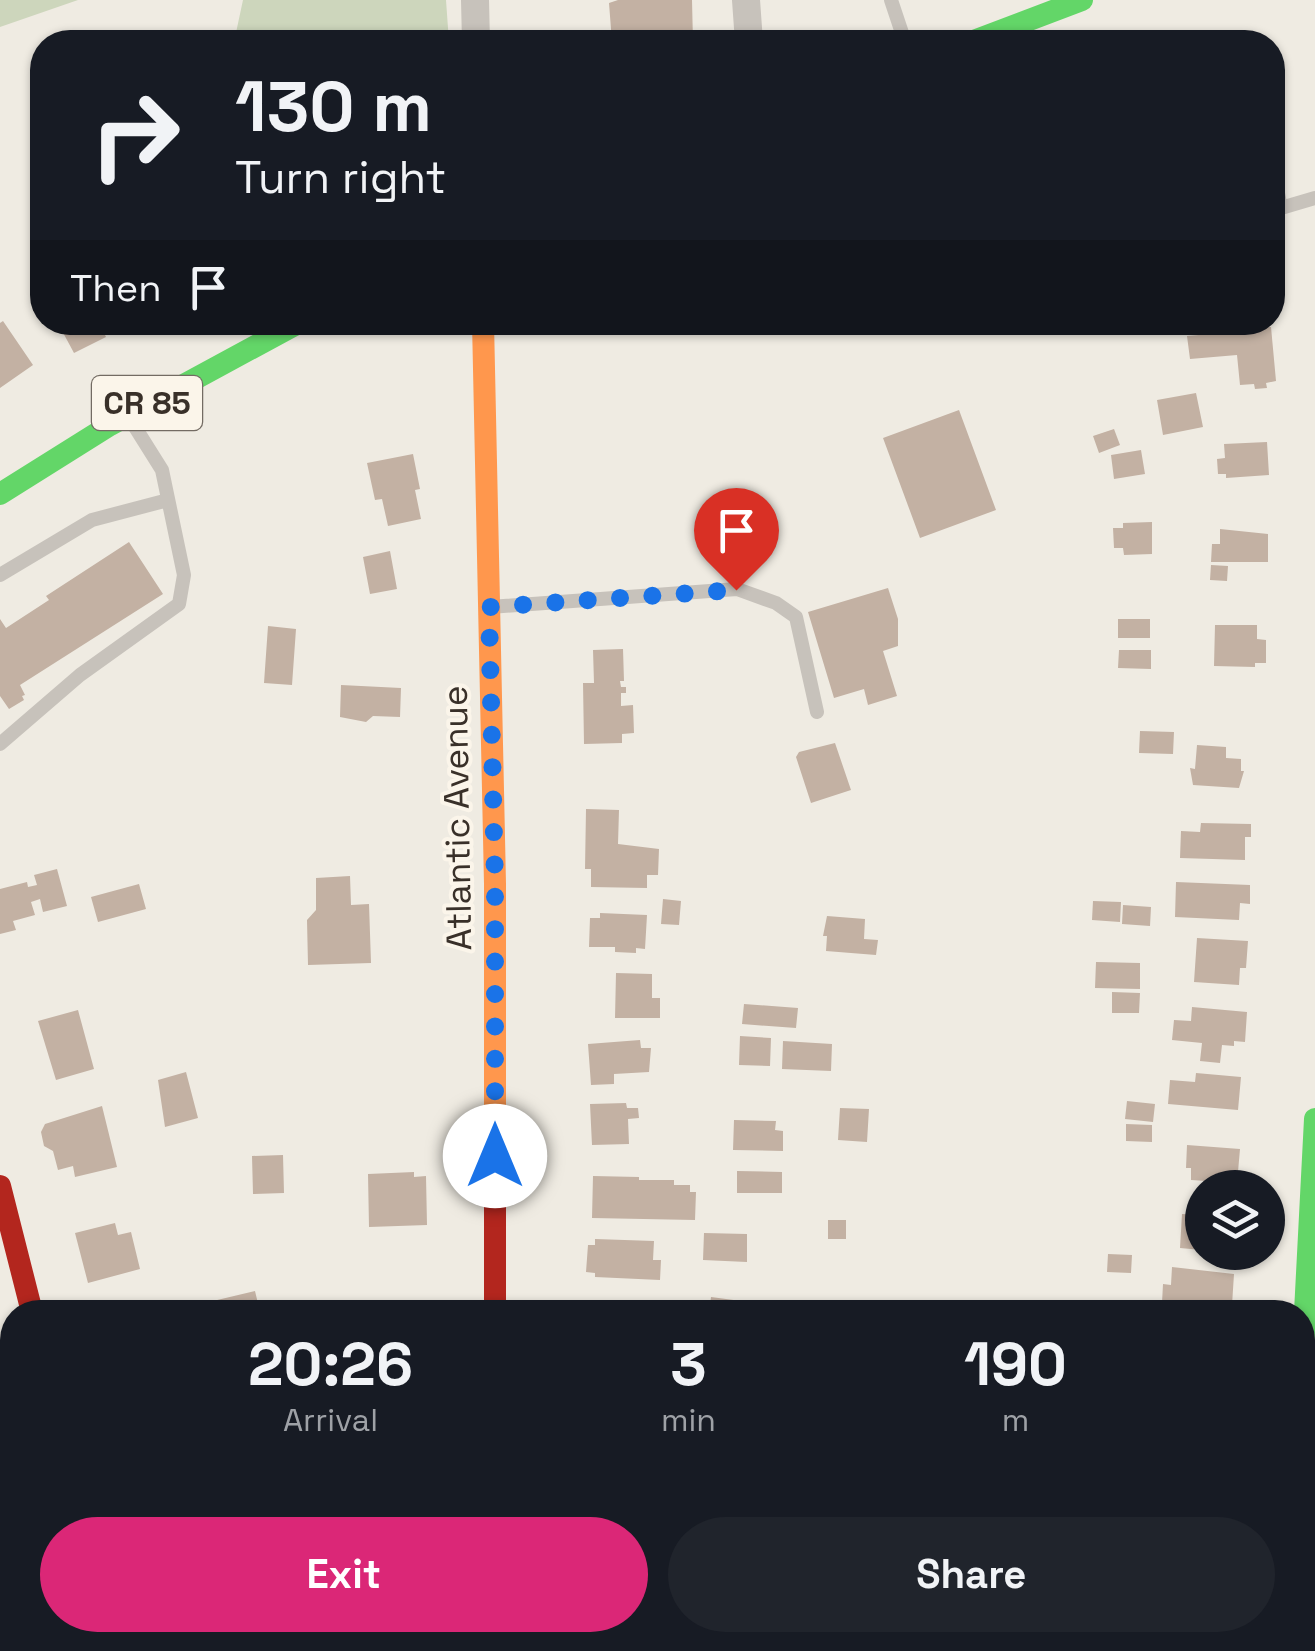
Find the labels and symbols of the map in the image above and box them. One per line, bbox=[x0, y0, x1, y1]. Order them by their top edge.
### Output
road number: CR 85 bbox=[92, 376, 202, 430]
pin bbox=[694, 488, 779, 591]
street label: Atlantic Avenue bbox=[433, 685, 481, 951]
position arrow bbox=[443, 1104, 547, 1208]

